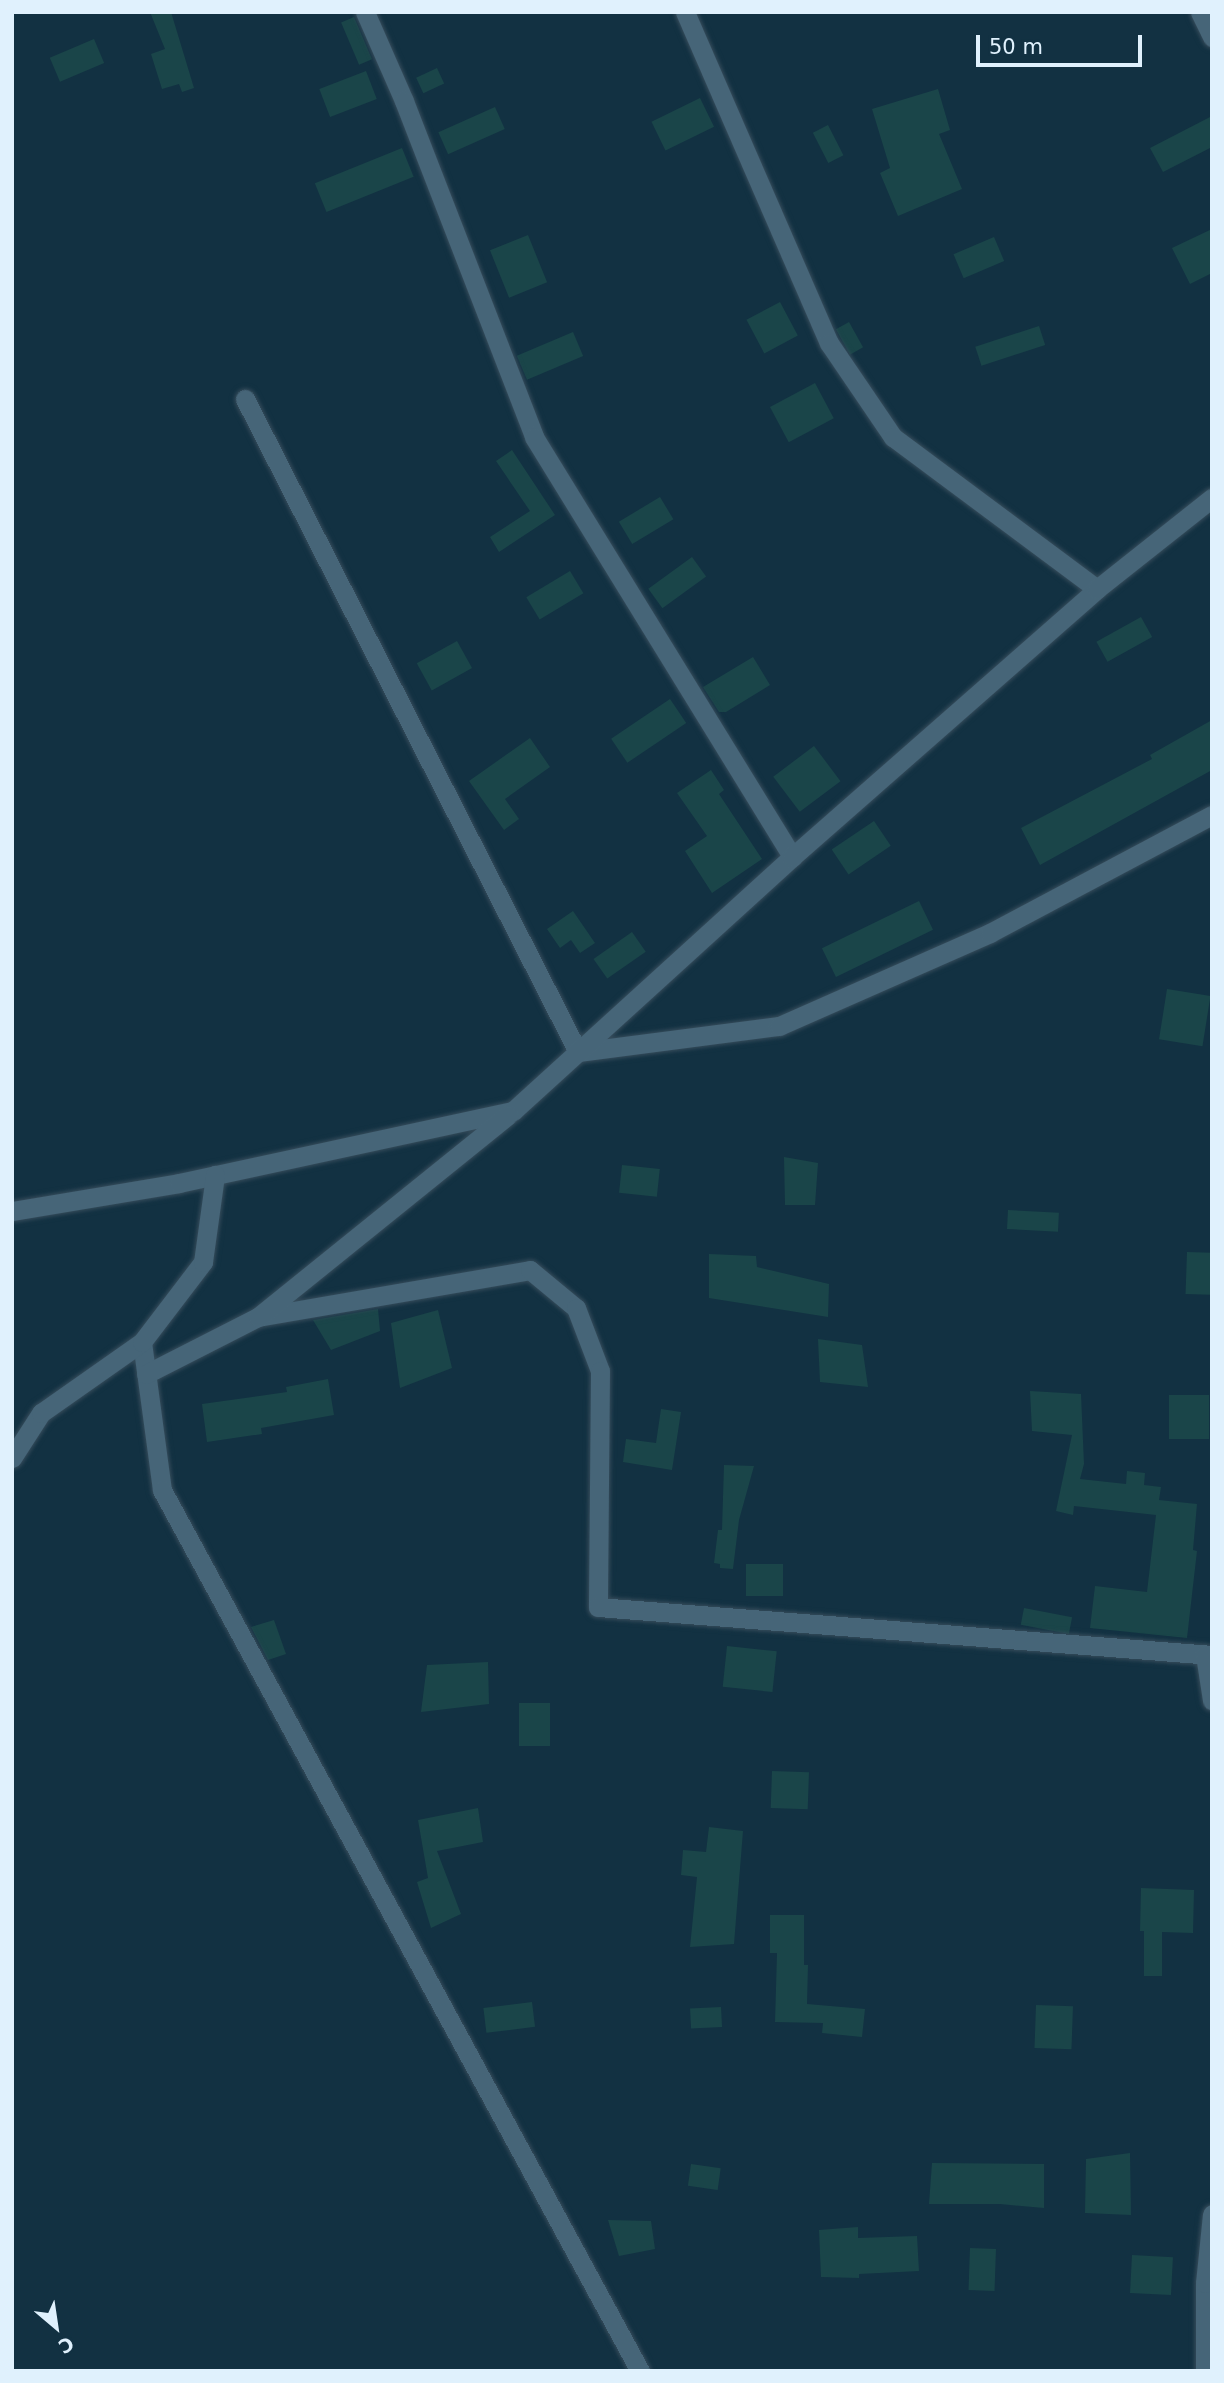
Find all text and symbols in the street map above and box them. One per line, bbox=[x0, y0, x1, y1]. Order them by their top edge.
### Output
scale bar bbox=[979, 21, 1145, 65]
text: 50 m bbox=[989, 35, 1043, 59]
north arrow bbox=[21, 2292, 91, 2362]
text: С bbox=[55, 2332, 78, 2358]

